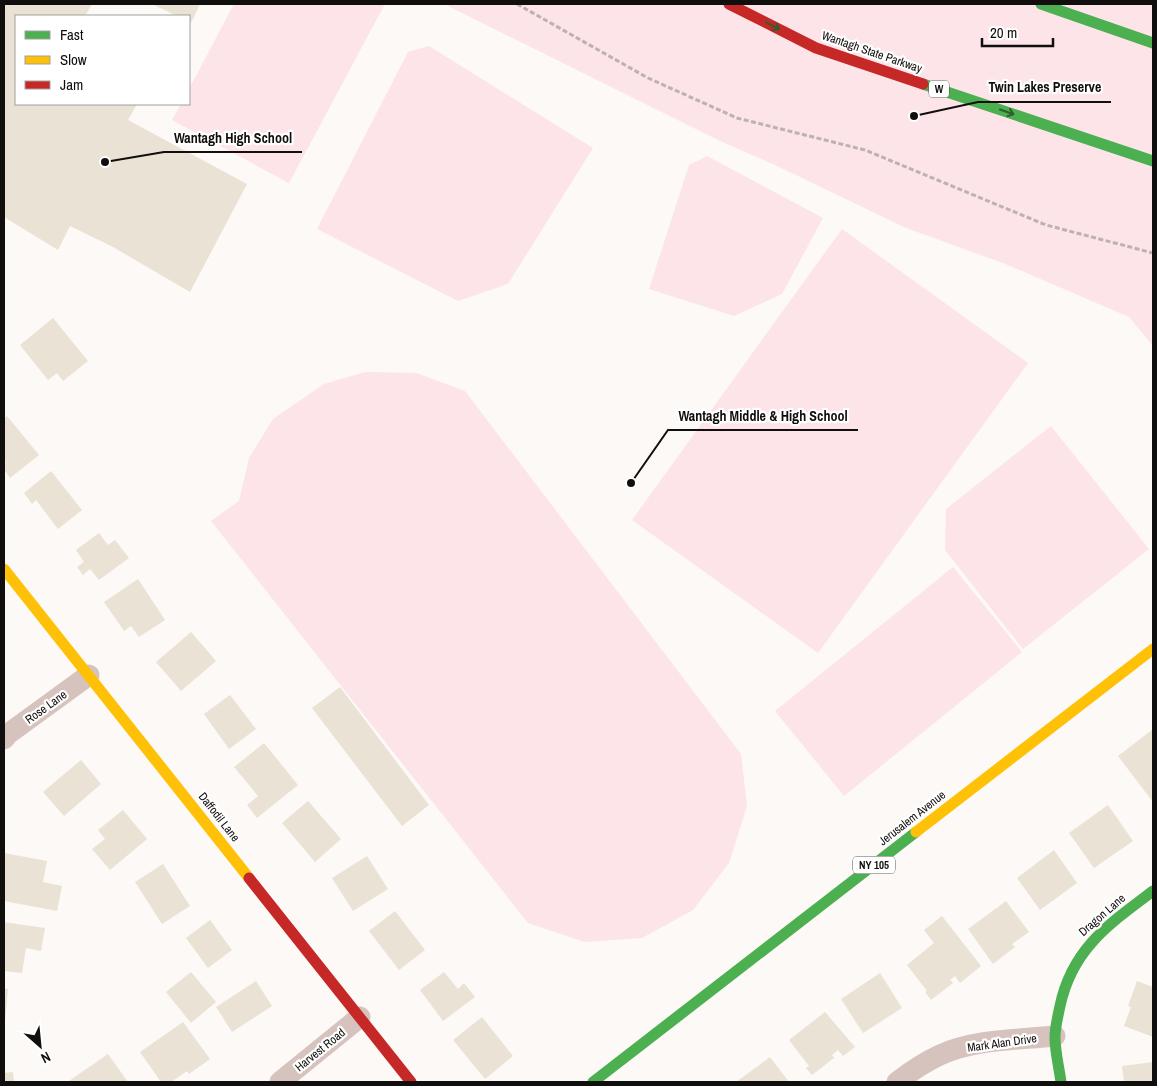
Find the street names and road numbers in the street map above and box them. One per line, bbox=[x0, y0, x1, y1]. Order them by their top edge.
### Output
street label: Wantagh State Parkway bbox=[820, 27, 924, 77]
road number: W bbox=[929, 80, 949, 98]
street label: Rose Lane bbox=[22, 687, 70, 727]
street label: Jerusalem Avenue bbox=[875, 787, 949, 849]
street label: Daffodil Lane bbox=[195, 789, 243, 845]
road number: NY 105 bbox=[853, 856, 895, 874]
street label: Dragon Lane bbox=[1075, 890, 1129, 940]
street label: Harvest Road bbox=[292, 1025, 348, 1075]
street label: Mark Alan Drive bbox=[966, 1030, 1038, 1056]

